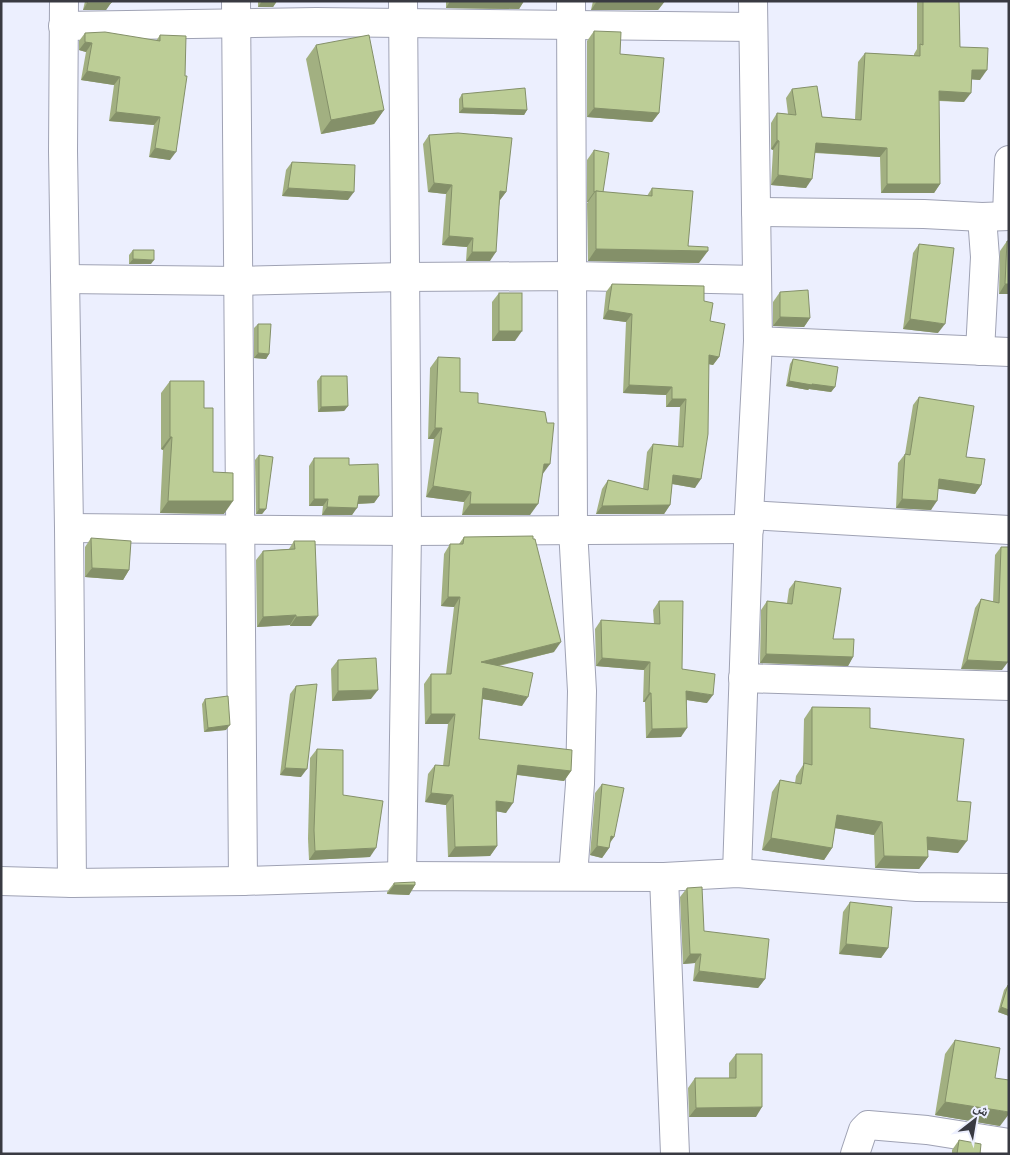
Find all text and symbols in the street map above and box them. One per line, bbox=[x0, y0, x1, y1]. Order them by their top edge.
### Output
north arrow bbox=[950, 1095, 1000, 1145]
text: ش bbox=[971, 1097, 993, 1120]

